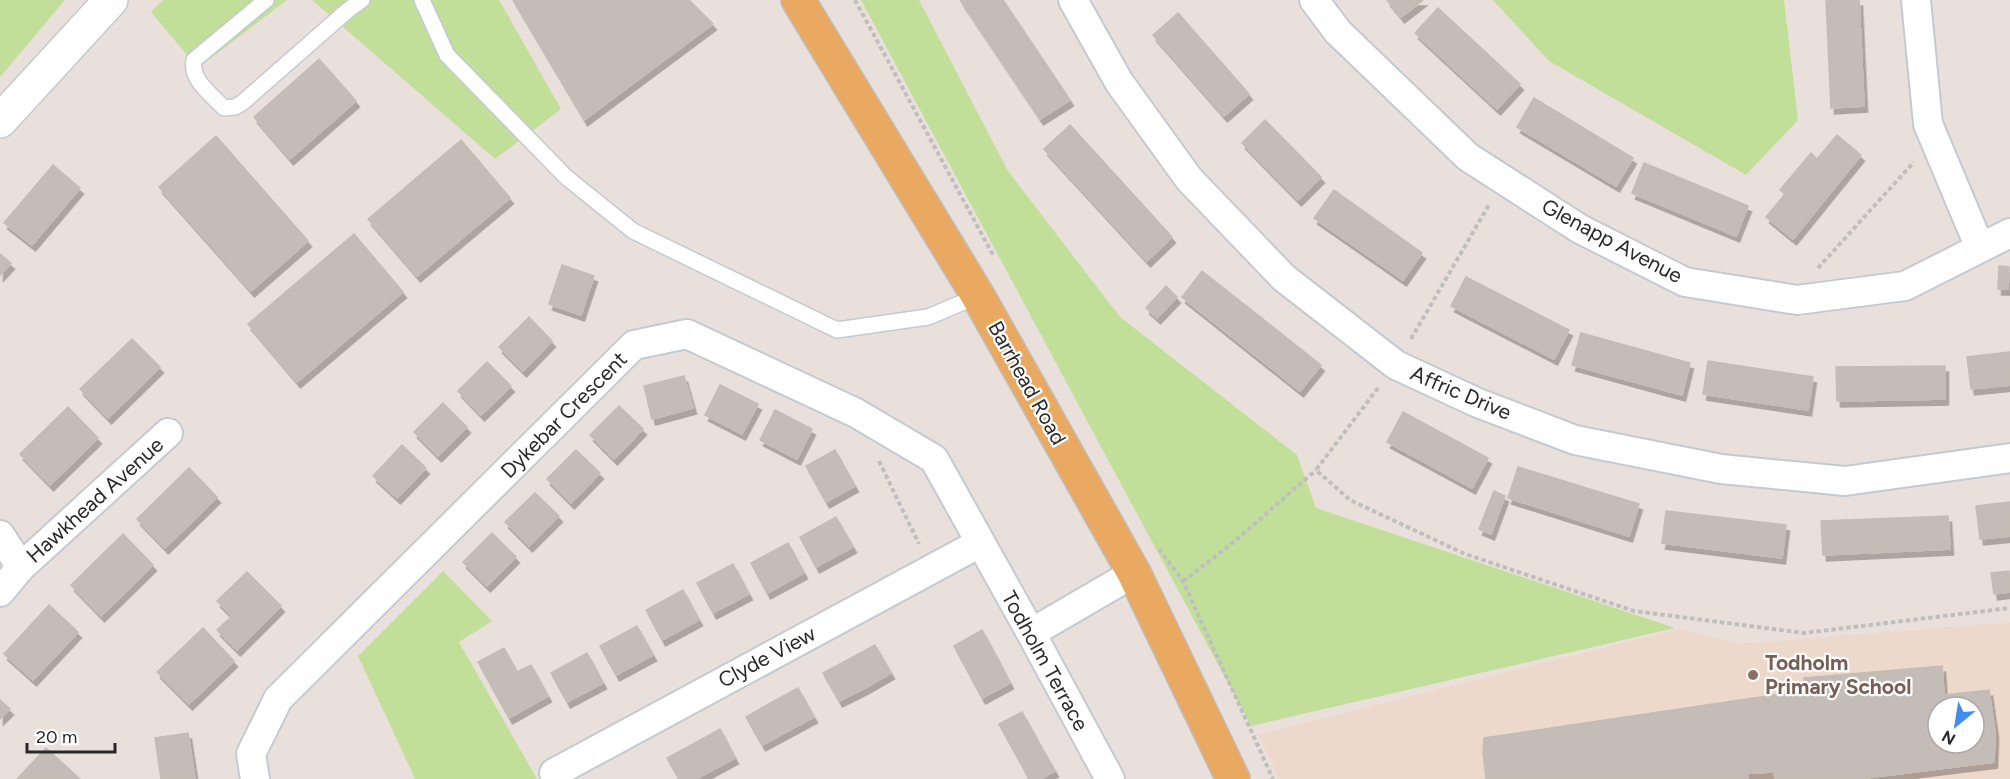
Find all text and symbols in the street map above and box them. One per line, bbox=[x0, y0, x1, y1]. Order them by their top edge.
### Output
street label: Glenapp Avenue bbox=[1538, 193, 1687, 288]
street label: Barrhead Road bbox=[983, 317, 1072, 449]
street label: Dykebar Crescent bbox=[495, 346, 632, 483]
street label: Affric Drive bbox=[1407, 360, 1515, 425]
street label: Hawkhead Avenue bbox=[21, 432, 168, 568]
street label: Todholm Terrace bbox=[997, 587, 1094, 735]
street label: Clyde View bbox=[714, 620, 820, 693]
place label: Todholm Primary School bbox=[1765, 650, 1911, 699]
marker: Todholm Primary School bbox=[1746, 668, 1760, 682]
north arrow bbox=[1926, 695, 1986, 755]
scale bar bbox=[27, 716, 116, 754]
text: 20 m bbox=[36, 726, 77, 748]
text: N bbox=[1939, 726, 1959, 749]

